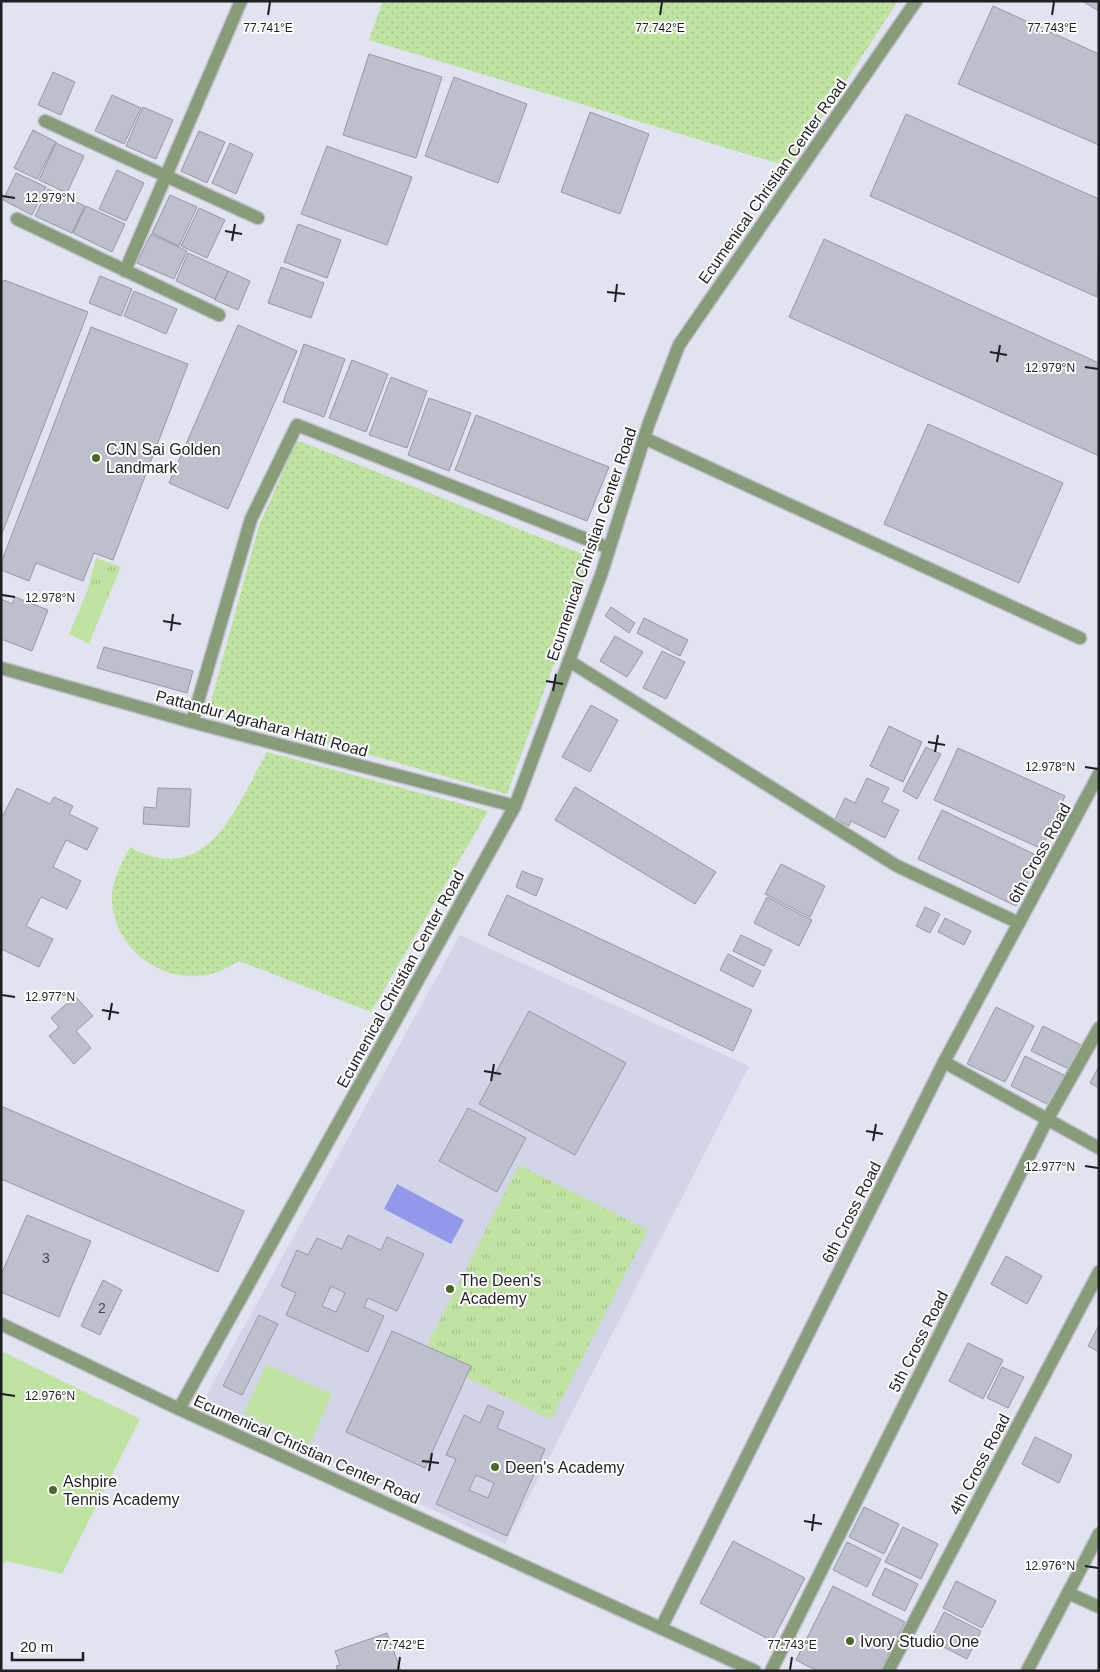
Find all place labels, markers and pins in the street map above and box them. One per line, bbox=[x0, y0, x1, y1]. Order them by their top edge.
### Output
place label: CJN Sai Golden Landmark bbox=[106, 441, 221, 476]
marker: CJN Sai Golden Landmark bbox=[90, 452, 102, 464]
place label: The Deen's Academy bbox=[460, 1272, 541, 1307]
marker: The Deen's Academy bbox=[444, 1283, 456, 1295]
place label: Deen's Academy bbox=[505, 1459, 625, 1476]
marker: Deen's Academy bbox=[489, 1461, 501, 1473]
place label: Ashpire Tennis Academy bbox=[63, 1473, 180, 1508]
marker: Ashpire Tennis Academy bbox=[47, 1484, 59, 1496]
place label: Ivory Studio One bbox=[860, 1633, 979, 1650]
marker: Ivory Studio One bbox=[844, 1635, 856, 1647]

